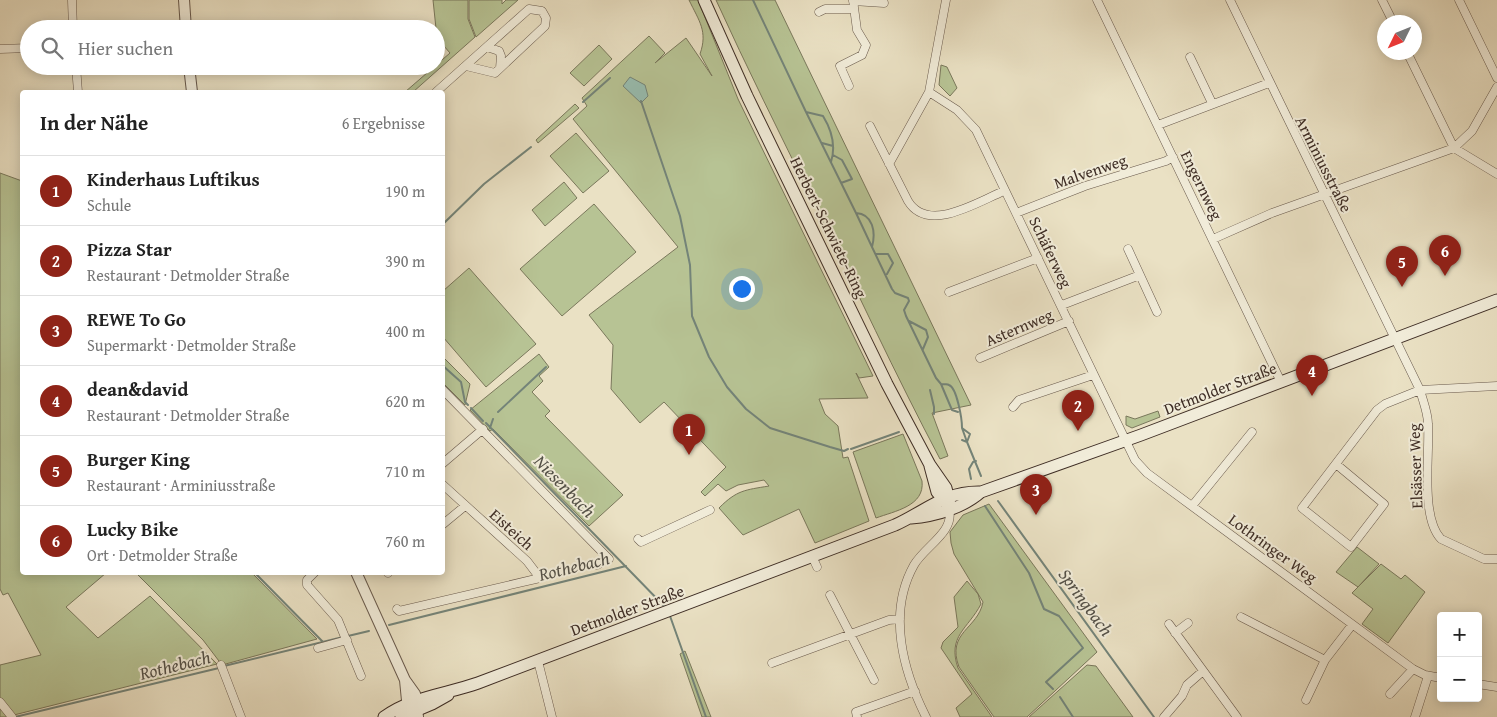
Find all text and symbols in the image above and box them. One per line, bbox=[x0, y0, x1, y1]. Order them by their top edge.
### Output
north arrow bbox=[1377, 15, 1422, 60]
search box bbox=[20, 20, 445, 75]
icon: search bbox=[38, 34, 66, 62]
text: Hier suchen bbox=[78, 34, 173, 62]
text: In der Nähe bbox=[40, 107, 148, 138]
text: 6 Ergebnisse bbox=[342, 111, 425, 135]
street label: Arminiusstraße bbox=[1289, 112, 1359, 216]
street label: Engernweg bbox=[1175, 146, 1229, 224]
street label: Malvenweg bbox=[1050, 147, 1130, 195]
street label: Herbert-Schwiete-Ring bbox=[784, 152, 874, 302]
text: Kinderhaus Luftikus bbox=[87, 165, 260, 193]
text: 1 bbox=[52, 179, 60, 203]
text: 190 m bbox=[385, 179, 425, 203]
text: Schule bbox=[87, 193, 131, 217]
street label: Schäferweg bbox=[1023, 212, 1079, 292]
text: Pizza Star bbox=[87, 235, 172, 263]
pin: 6 bbox=[1429, 235, 1461, 276]
pin: 5 bbox=[1386, 246, 1418, 287]
text: 2 bbox=[52, 249, 60, 273]
text: 390 m bbox=[385, 249, 425, 273]
text: Restaurant · Detmolder Straße bbox=[87, 263, 289, 287]
your location bbox=[729, 276, 755, 302]
street label: Asternweg bbox=[981, 302, 1057, 352]
text: REWE To Go bbox=[87, 305, 186, 333]
text: 3 bbox=[52, 319, 60, 343]
text: 400 m bbox=[385, 319, 425, 343]
text: Supermarkt · Detmolder Straße bbox=[87, 333, 296, 357]
street label: Detmolder Straße bbox=[1160, 355, 1280, 421]
pin: 4 bbox=[1296, 355, 1328, 396]
text: dean&david bbox=[87, 375, 188, 403]
text: 4 bbox=[52, 389, 60, 413]
text: 620 m bbox=[385, 389, 425, 413]
pin: 2 bbox=[1062, 390, 1094, 431]
text: Restaurant · Detmolder Straße bbox=[87, 403, 289, 427]
pin: 1 bbox=[673, 414, 705, 455]
street label: Elsässer Weg bbox=[1402, 423, 1428, 509]
text: Burger King bbox=[87, 445, 190, 473]
water label: Niesenbach bbox=[527, 448, 602, 524]
text: 5 bbox=[52, 459, 60, 483]
text: 710 m bbox=[385, 459, 425, 483]
text: Restaurant · Arminiusstraße bbox=[87, 473, 276, 497]
pin: 3 bbox=[1020, 474, 1052, 515]
street label: Eisteich bbox=[484, 503, 540, 555]
street label: Lothringer Weg bbox=[1224, 508, 1322, 588]
text: Lucky Bike bbox=[87, 515, 178, 543]
text: 6 bbox=[52, 529, 60, 553]
text: 760 m bbox=[385, 529, 425, 553]
text: Ort · Detmolder Straße bbox=[87, 543, 238, 567]
water label: Rothebach bbox=[535, 544, 612, 588]
water label: Springbach bbox=[1052, 562, 1120, 642]
street label: Detmolder Straße bbox=[567, 578, 687, 642]
map controls bbox=[1437, 612, 1482, 702]
button: + bbox=[1437, 612, 1482, 657]
water label: Rothebach bbox=[136, 643, 213, 687]
button: − bbox=[1437, 657, 1482, 702]

